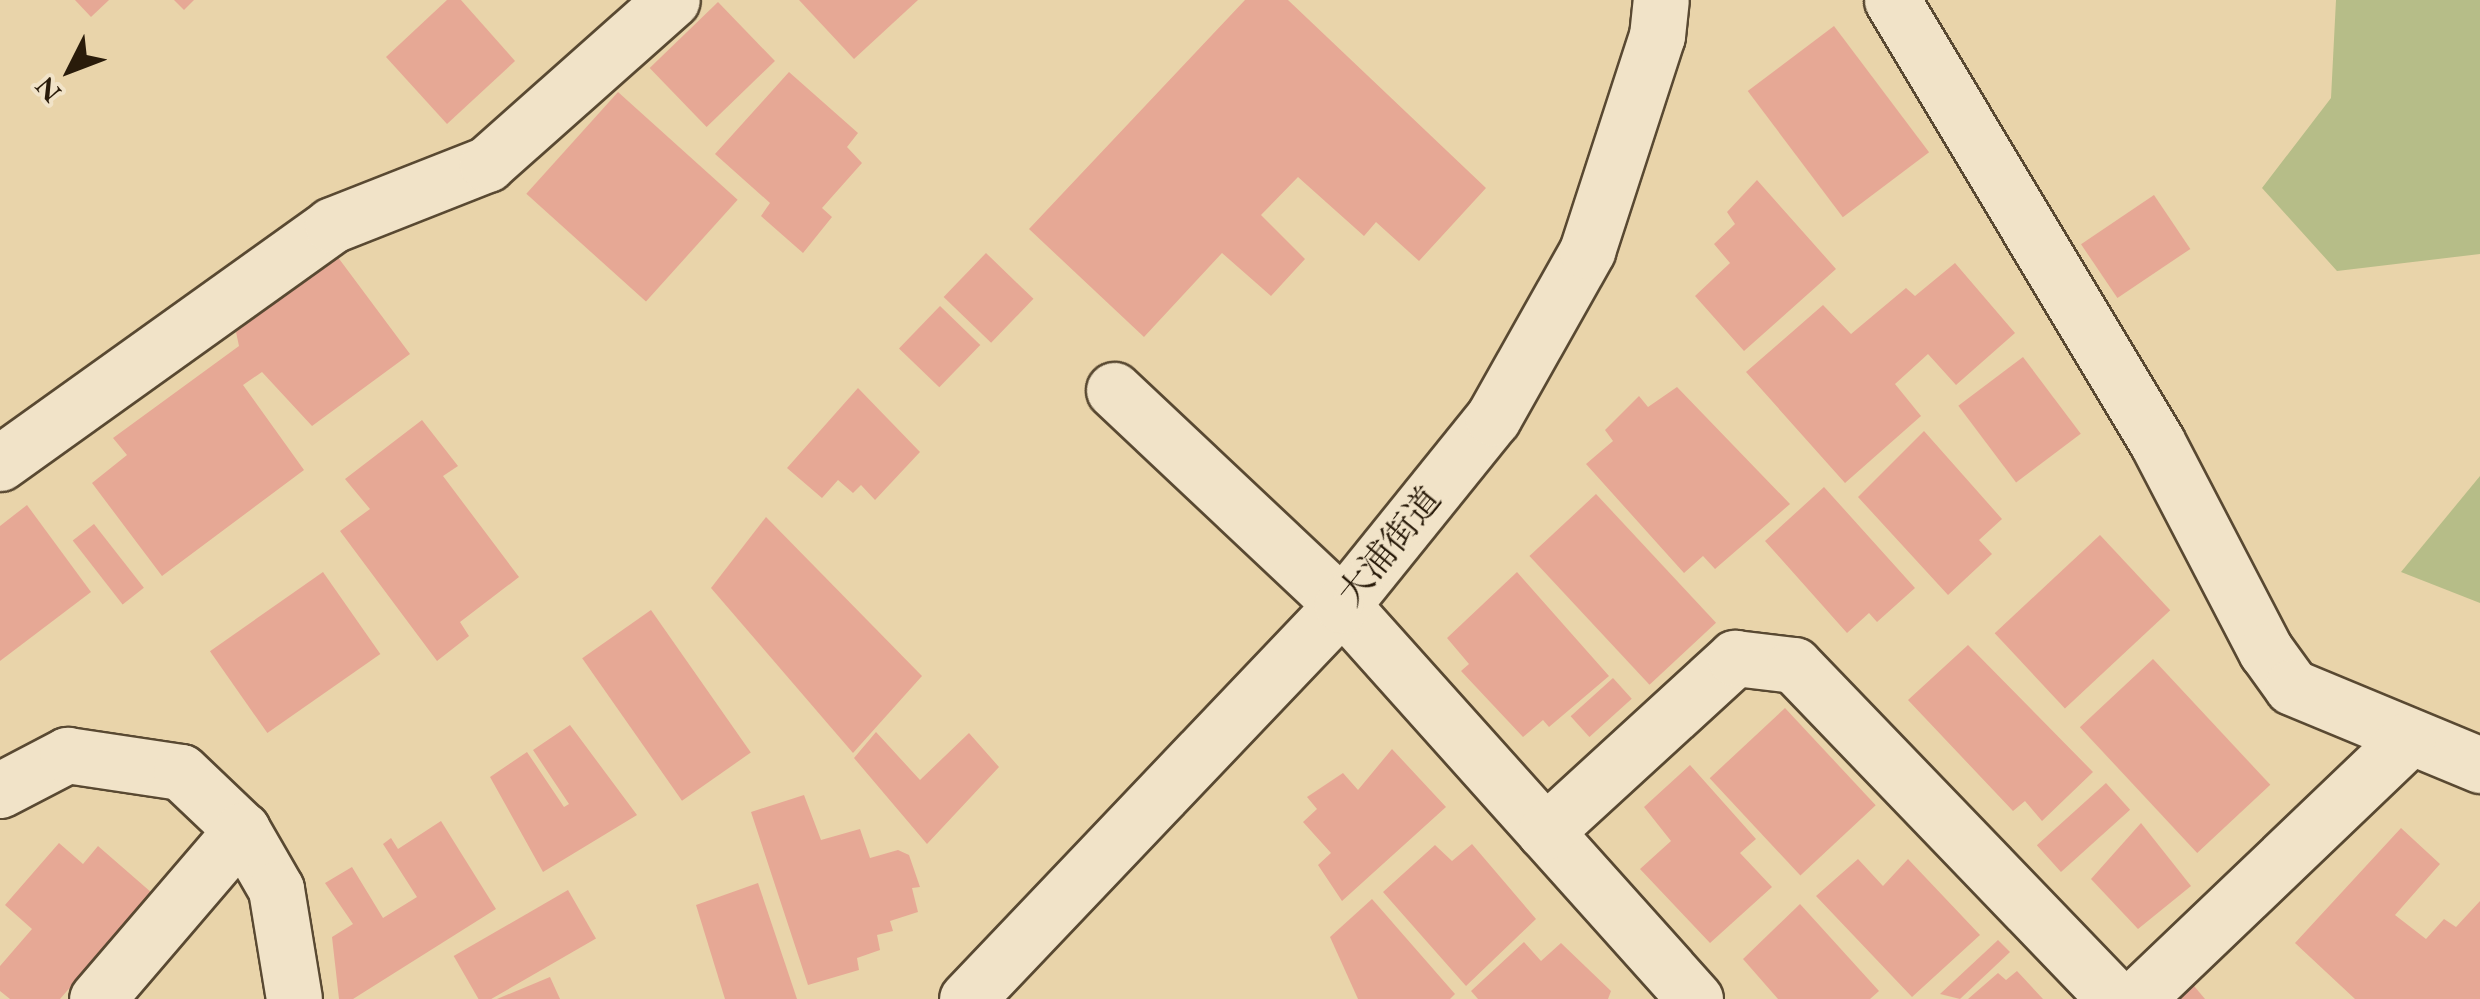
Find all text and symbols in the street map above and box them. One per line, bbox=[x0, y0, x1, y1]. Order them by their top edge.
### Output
north arrow bbox=[20, 20, 120, 120]
text: N bbox=[27, 70, 69, 111]
street label: 大浦街道 bbox=[1329, 478, 1449, 614]

